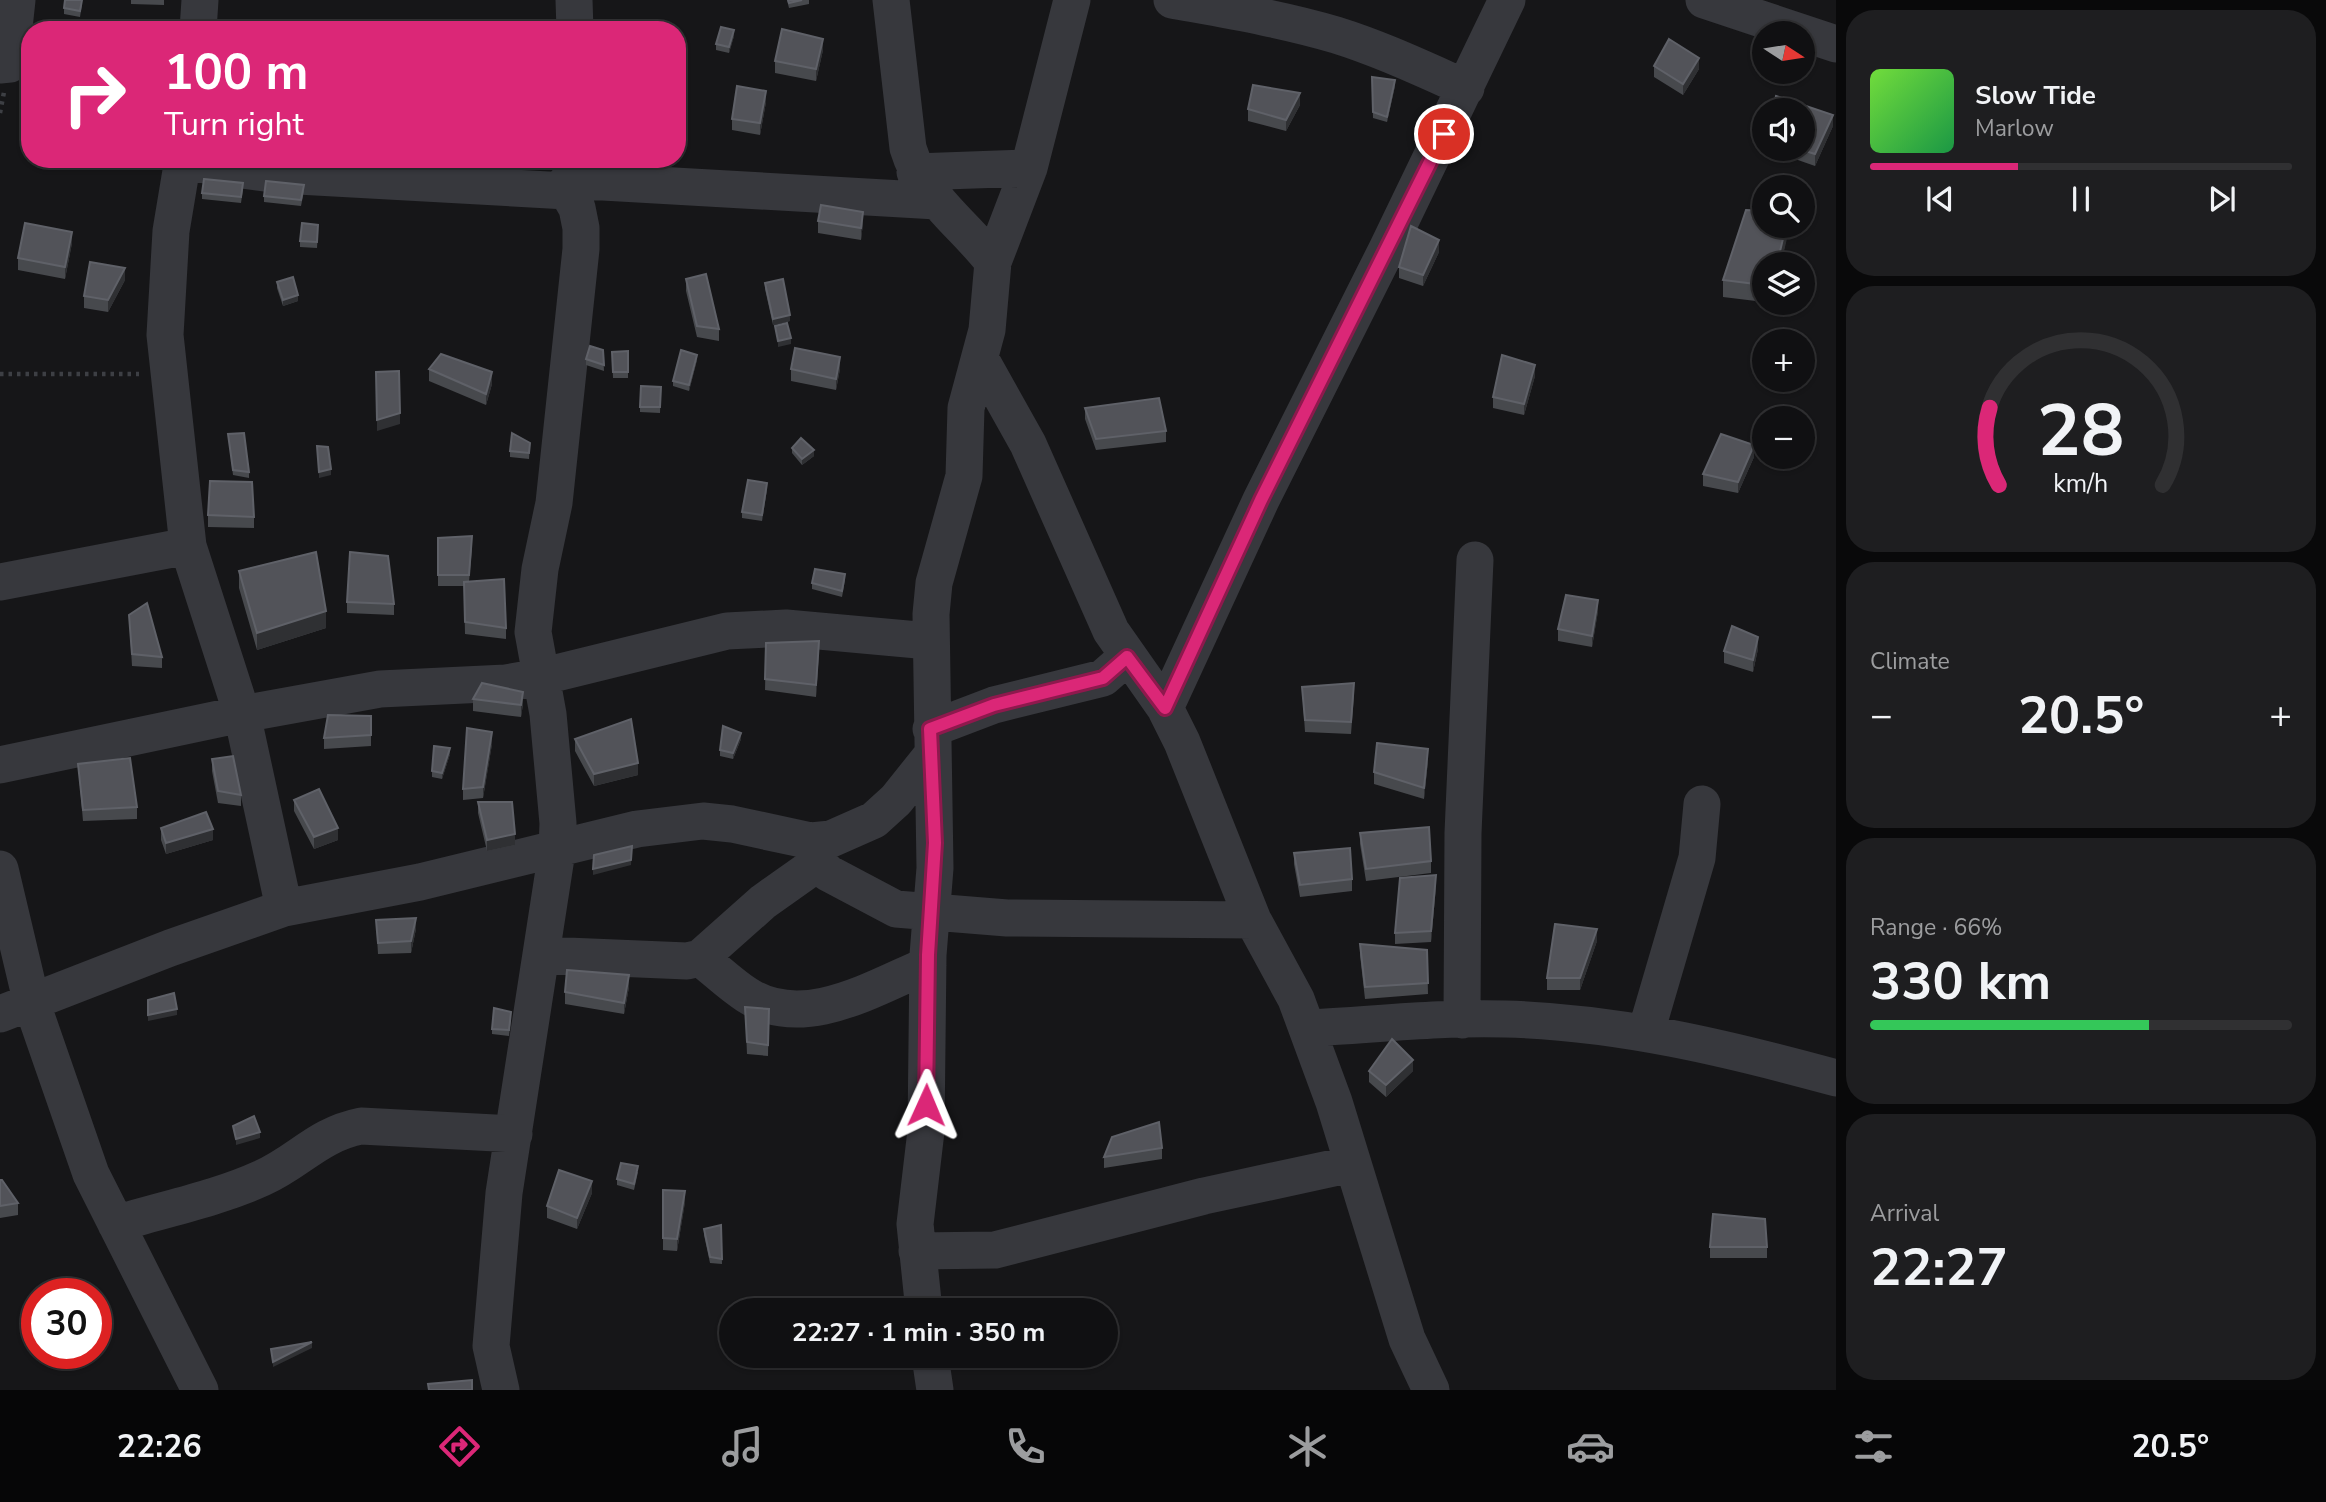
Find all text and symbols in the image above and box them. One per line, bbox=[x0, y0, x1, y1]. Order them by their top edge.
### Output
north arrow bbox=[1752, 21, 1815, 84]
map controls bbox=[1752, 21, 1815, 469]
text: 100 m bbox=[164, 39, 308, 106]
icon: right bbox=[49, 49, 140, 140]
text: Slow Tide bbox=[1975, 78, 2096, 113]
button: sound bbox=[1752, 98, 1815, 161]
text: Turn right bbox=[164, 103, 304, 146]
pin bbox=[1414, 104, 1474, 164]
text: Marlow bbox=[1975, 113, 2054, 144]
icon: arrive bbox=[1425, 115, 1463, 153]
button: search bbox=[1752, 175, 1815, 238]
icon: previous bbox=[1921, 180, 1959, 218]
icon: pause bbox=[2062, 180, 2100, 218]
icon: next bbox=[2203, 180, 2241, 218]
button: layers bbox=[1752, 252, 1815, 315]
button: + bbox=[1752, 329, 1815, 392]
text: 28 bbox=[2037, 381, 2125, 481]
button: − bbox=[1752, 406, 1815, 469]
text: km/h bbox=[2053, 467, 2109, 501]
text: Climate bbox=[1870, 646, 1950, 677]
text: 20.5° bbox=[2018, 680, 2144, 751]
text: − bbox=[1870, 690, 1893, 741]
text: + bbox=[2269, 690, 2292, 741]
text: Range · 66% bbox=[1870, 912, 2002, 943]
text: 330 km bbox=[1870, 946, 2051, 1017]
position arrow bbox=[889, 1068, 963, 1142]
text: Arrival bbox=[1870, 1198, 1939, 1229]
text: 22:27 bbox=[1870, 1232, 2008, 1303]
speed limit sign: 30 bbox=[21, 1278, 112, 1369]
text: 22:27 · 1 min · 350 m bbox=[792, 1315, 1045, 1350]
icon: directions bbox=[435, 1422, 484, 1471]
icon: music bbox=[718, 1422, 767, 1471]
icon: phone bbox=[1001, 1422, 1050, 1471]
icon: climate bbox=[1283, 1422, 1332, 1471]
icon: car bbox=[1566, 1422, 1615, 1471]
icon: filters bbox=[1849, 1422, 1898, 1471]
text: 22:26 bbox=[117, 1425, 202, 1468]
text: 20.5° bbox=[2131, 1425, 2209, 1468]

